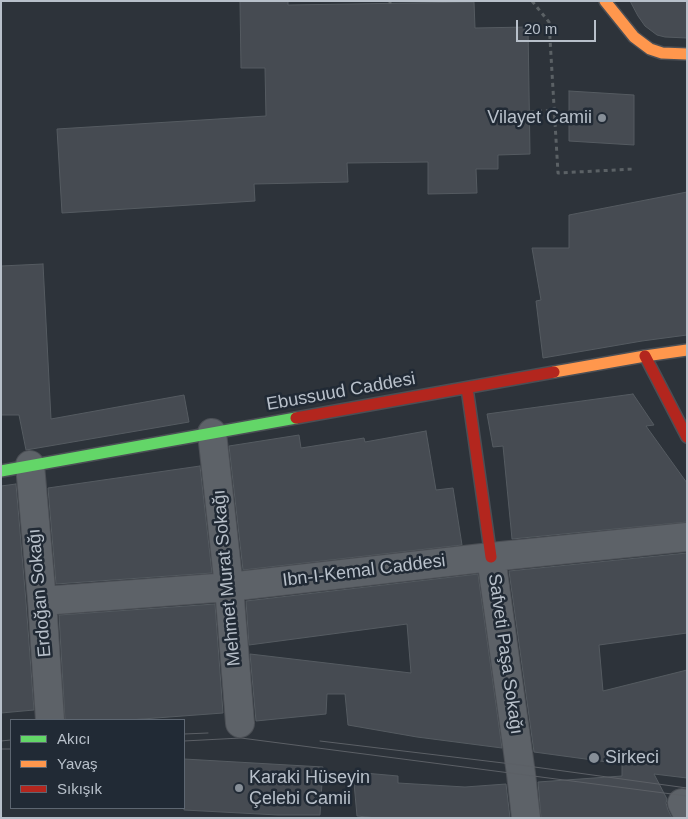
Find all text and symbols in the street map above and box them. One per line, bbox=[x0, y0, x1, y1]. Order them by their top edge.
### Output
scale bar bbox=[518, 10, 598, 42]
text: 20 m bbox=[524, 20, 557, 37]
place label: Vilayet Camii bbox=[487, 107, 592, 129]
marker: Vilayet Camii bbox=[596, 112, 608, 124]
street label: Ebussuud Caddesi bbox=[265, 368, 417, 416]
street label: Mehmet Murat Sokağı bbox=[209, 489, 245, 667]
street label: Erdoğan Sokağı bbox=[24, 528, 56, 658]
street label: Ibn-I-Kemal Caddesi bbox=[281, 550, 447, 592]
street label: Safveti Paşa Sokağı bbox=[483, 572, 527, 736]
legend bbox=[10, 719, 185, 809]
text: Akıcı bbox=[57, 730, 90, 747]
place label: Sirkeci bbox=[605, 747, 659, 769]
marker: Sirkeci bbox=[587, 751, 601, 765]
text: Yavaş bbox=[57, 755, 98, 772]
place label: Karaki Hüseyin Çelebi Camii bbox=[249, 767, 370, 810]
text: Sıkışık bbox=[57, 780, 102, 797]
marker: Karaki Hüseyin Çelebi Camii bbox=[233, 782, 245, 794]

